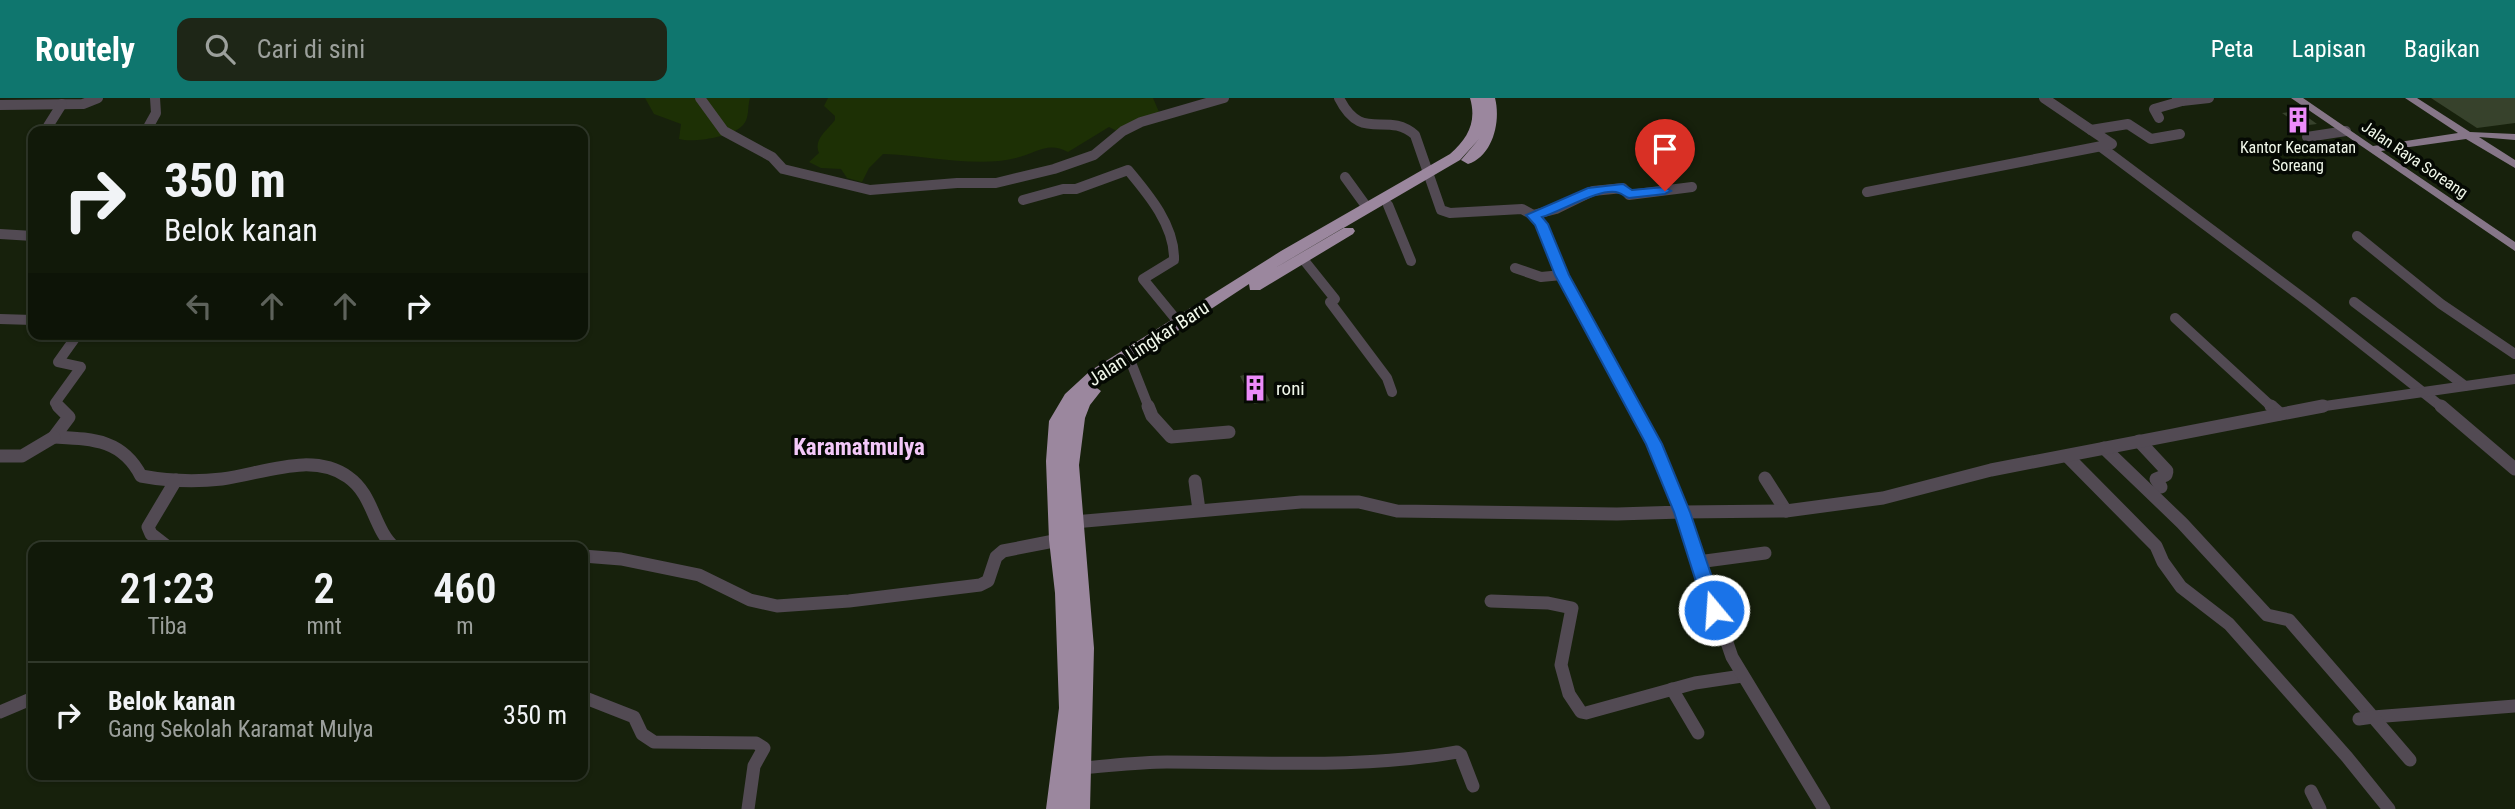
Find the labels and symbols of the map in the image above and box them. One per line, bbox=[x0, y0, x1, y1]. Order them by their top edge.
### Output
building icon: Kantor Kecamatan Soreang bbox=[2283, 105, 2313, 135]
street label: Jalan Raya Soreang bbox=[2358, 117, 2471, 202]
pin bbox=[1635, 119, 1695, 191]
place label: Kantor Kecamatan Soreang bbox=[2240, 138, 2356, 175]
street label: Jalan Lingkar Baru bbox=[1083, 296, 1213, 391]
building icon: roni bbox=[1240, 373, 1270, 403]
place label: roni bbox=[1276, 377, 1305, 400]
district label: Karamatmulya bbox=[793, 434, 925, 461]
position arrow bbox=[1677, 573, 1751, 647]

